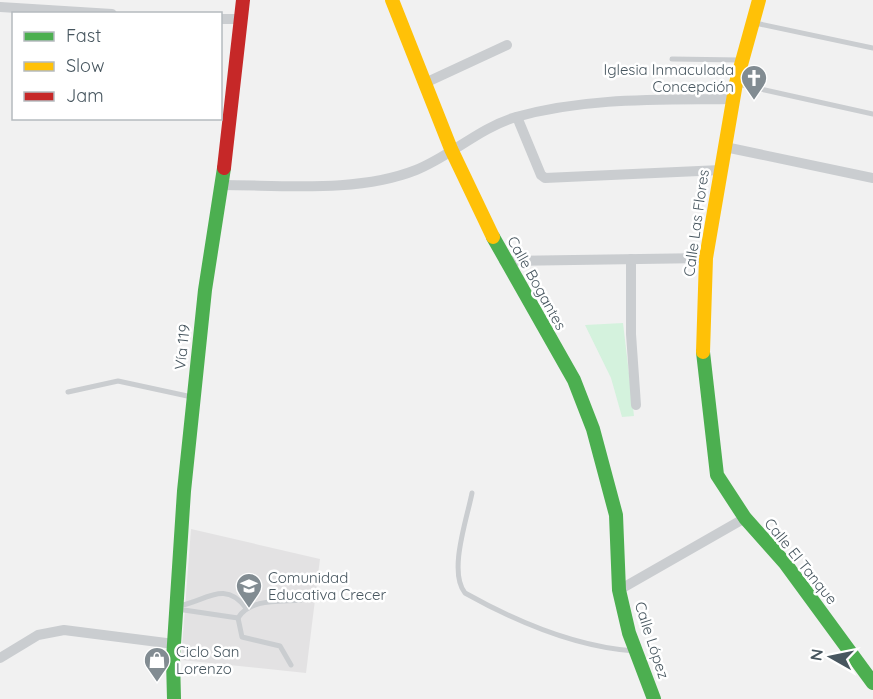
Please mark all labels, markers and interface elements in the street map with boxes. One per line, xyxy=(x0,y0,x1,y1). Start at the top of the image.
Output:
legend xyxy=(12,12,222,120)
text: Fast xyxy=(66,24,101,47)
text: Slow xyxy=(66,54,104,77)
place label: Iglesia Inmaculada Concepción xyxy=(603,60,734,96)
church icon: Iglesia Inmaculada Concepción xyxy=(739,63,769,101)
text: Jam xyxy=(66,84,104,107)
street label: Calle Las Flores xyxy=(679,168,713,278)
street label: Calle Bogantes xyxy=(503,233,571,333)
street label: Vía 119 xyxy=(170,323,194,371)
street label: Calle El Tanque xyxy=(760,514,842,608)
place label: Comunidad Educativa Crecer xyxy=(268,568,387,604)
school or university icon: Comunidad Educativa Crecer xyxy=(234,571,264,609)
street label: Calle López xyxy=(631,599,673,681)
north arrow xyxy=(801,627,861,687)
place label: Ciclo San Lorenzo xyxy=(176,642,239,678)
shop icon: Ciclo San Lorenzo xyxy=(142,645,172,683)
text: N xyxy=(805,647,827,662)

